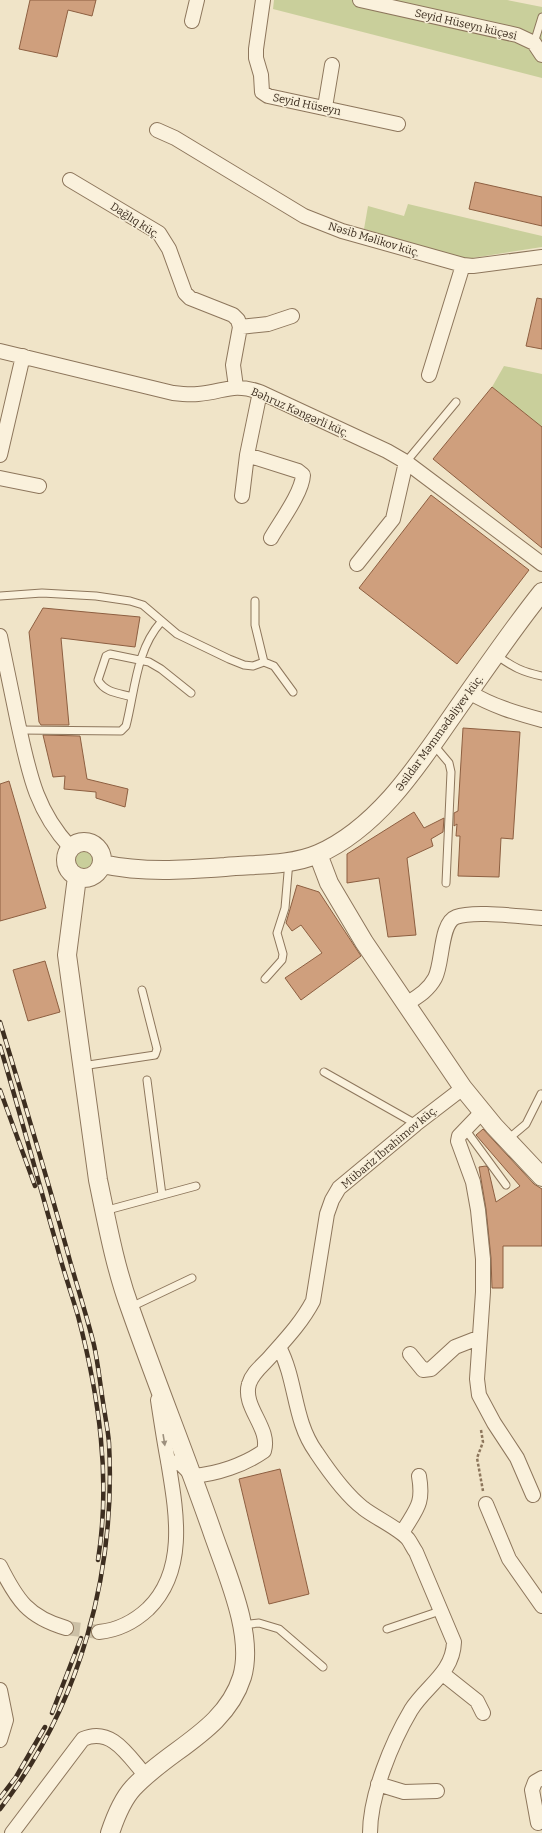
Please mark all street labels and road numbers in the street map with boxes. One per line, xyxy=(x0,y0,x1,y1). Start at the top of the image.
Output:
street label: Seyid Hüseyn küçəsi xyxy=(414,6,519,43)
street label: Seyid Hüseyn xyxy=(272,91,342,118)
street label: Dağlıq küç. xyxy=(108,200,162,241)
street label: Nəsib Məlikov küç. xyxy=(327,219,421,260)
street label: Bəhruz Kəngərli küç. xyxy=(249,385,351,440)
street label: Əsildar Məmmədəliyev küç. xyxy=(393,673,486,794)
street label: Mübariz İbrahimov küç. xyxy=(338,1103,440,1191)

